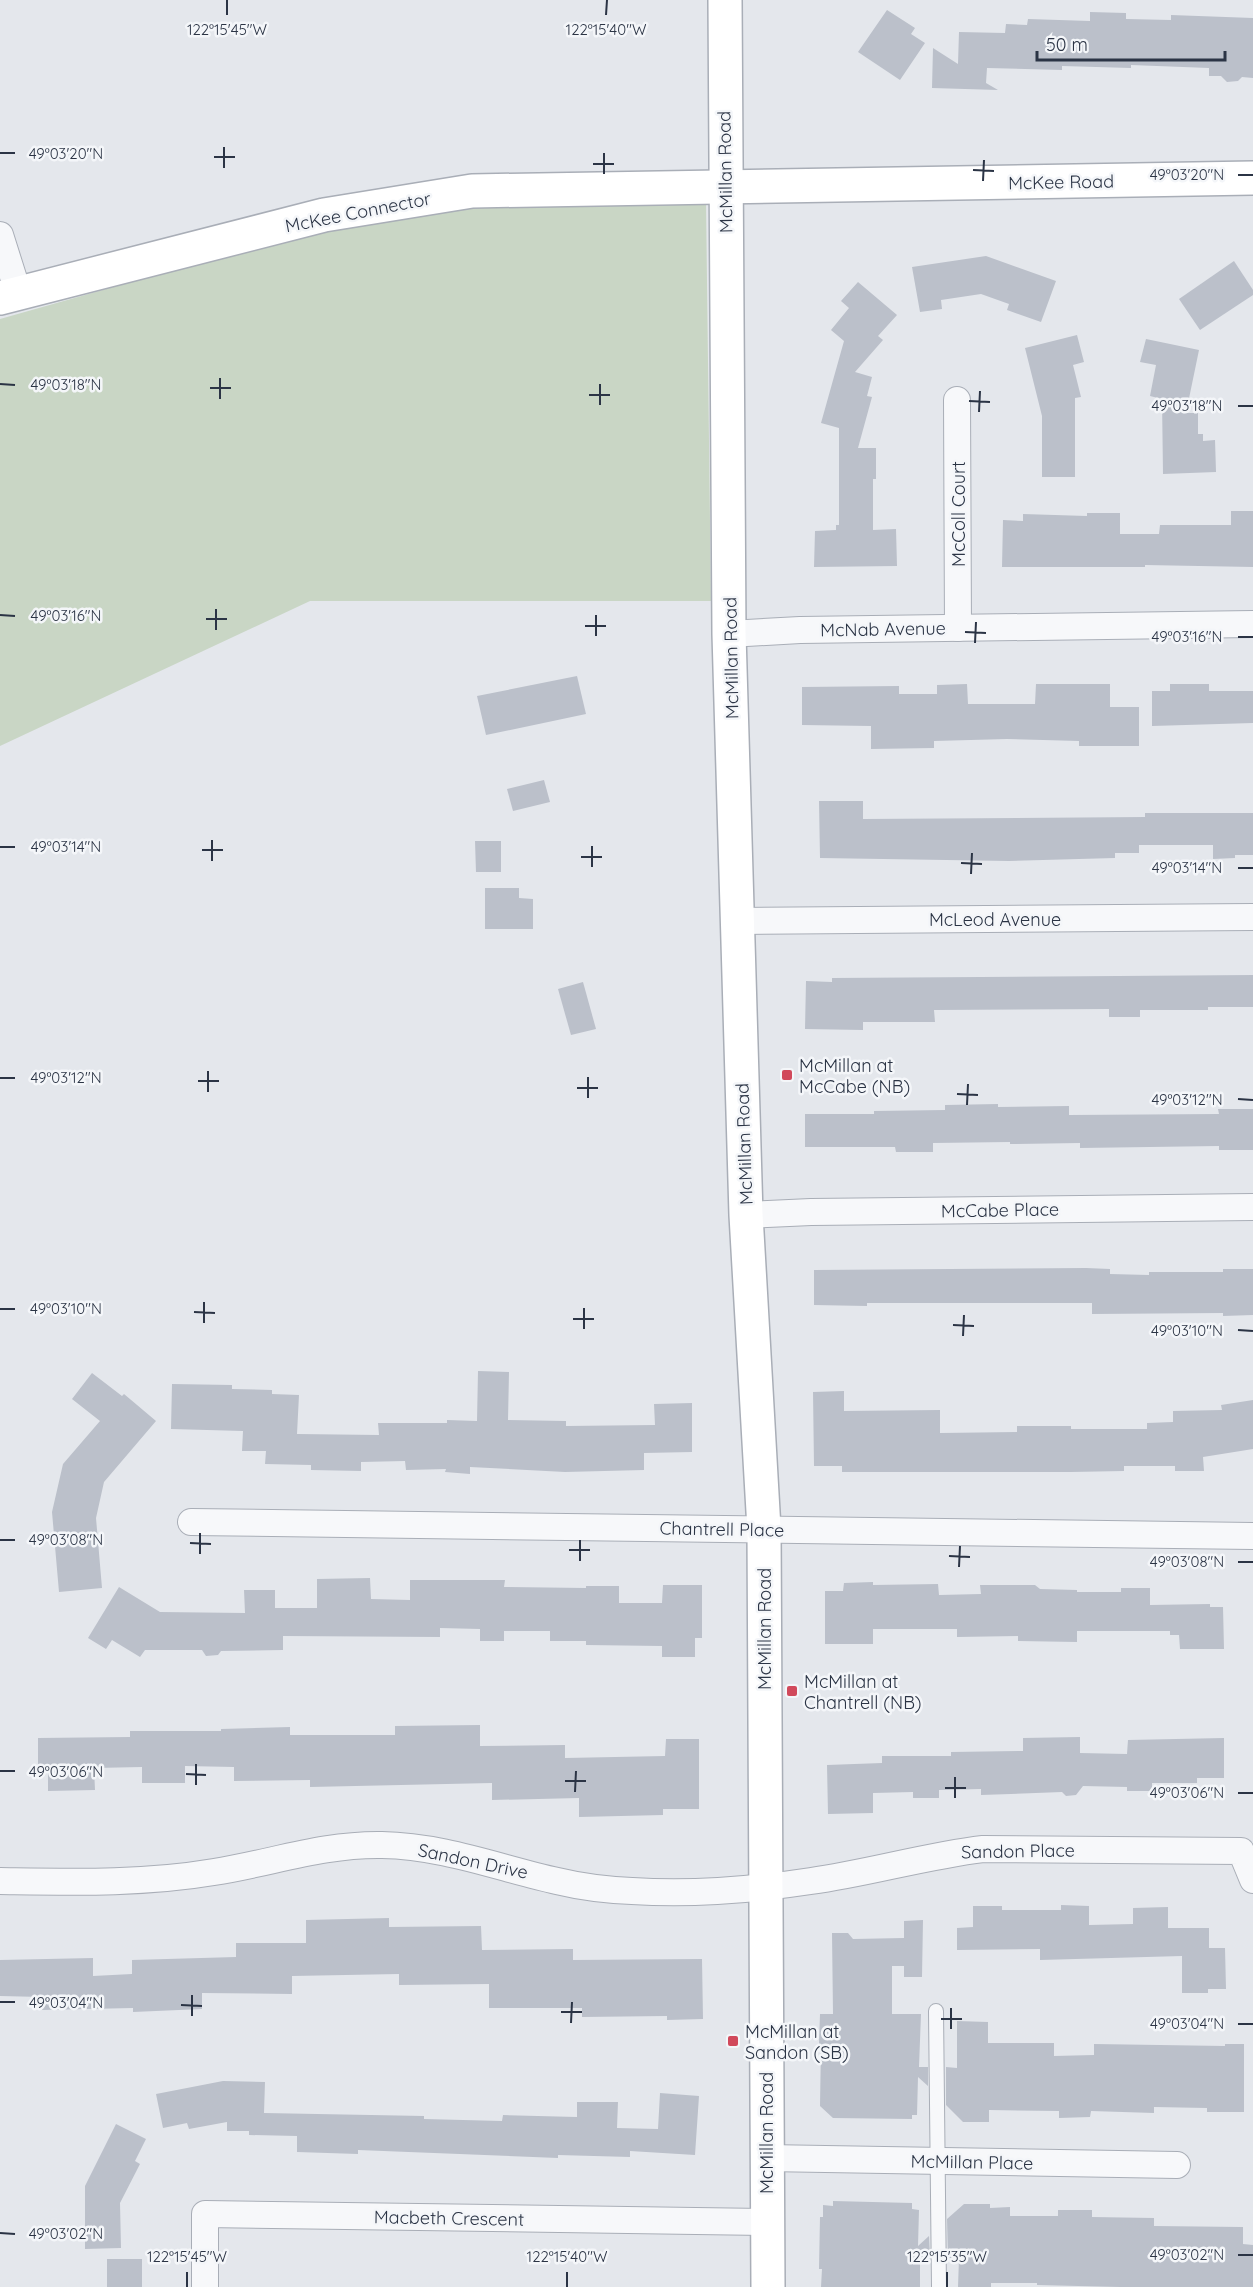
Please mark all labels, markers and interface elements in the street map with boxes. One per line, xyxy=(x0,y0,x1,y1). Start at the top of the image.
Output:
text: 122°15'45"W xyxy=(187,20,268,39)
text: 122°15'40"W xyxy=(566,20,647,39)
scale bar xyxy=(1037,24,1224,62)
text: 50 m xyxy=(1046,33,1088,56)
street label: McMillan Road xyxy=(712,111,738,233)
text: 49°03'20"N xyxy=(29,144,103,163)
text: 49°03'20"N xyxy=(1150,165,1224,184)
street label: McKee Road xyxy=(1008,170,1114,194)
street label: McKee Connector xyxy=(283,187,433,237)
text: 49°03'18"N xyxy=(31,375,101,394)
text: 49°03'18"N xyxy=(1152,396,1222,415)
street label: McColl Court xyxy=(947,461,970,567)
street label: McMillan Road xyxy=(718,597,744,719)
text: 49°03'16"N xyxy=(31,606,101,625)
street label: McNab Avenue xyxy=(820,616,946,642)
text: 49°03'16"N xyxy=(1152,627,1222,646)
text: 49°03'14"N xyxy=(31,837,101,856)
text: 49°03'14"N xyxy=(1152,858,1222,877)
street label: McLeod Avenue xyxy=(929,908,1061,931)
place label: McMillan at McCabe (NB) xyxy=(799,1054,910,1098)
text: 49°03'12"N xyxy=(30,1068,102,1087)
marker: McMillan at McCabe (NB) xyxy=(780,1068,794,1082)
street label: McMillan Road xyxy=(730,1083,758,1205)
text: 49°03'12"N xyxy=(1151,1090,1223,1109)
street label: McCabe Place xyxy=(941,1197,1059,1223)
text: 49°03'10"N xyxy=(30,1299,102,1318)
text: 49°03'10"N xyxy=(1151,1321,1223,1340)
street label: Chantrell Place xyxy=(660,1516,784,1542)
text: 49°03'08"N xyxy=(29,1530,103,1549)
text: 49°03'08"N xyxy=(1150,1552,1224,1571)
street label: McMillan Road xyxy=(753,1568,776,1690)
place label: McMillan at Chantrell (NB) xyxy=(804,1670,922,1714)
marker: McMillan at Chantrell (NB) xyxy=(785,1684,799,1698)
text: 49°03'06"N xyxy=(29,1762,103,1781)
text: 49°03'06"N xyxy=(1150,1783,1224,1802)
street label: Sandon Drive xyxy=(416,1838,530,1884)
street label: Sandon Place xyxy=(961,1839,1075,1863)
text: 49°03'04"N xyxy=(29,1993,103,2012)
text: 49°03'04"N xyxy=(1150,2014,1224,2033)
place label: McMillan at Sandon (SB) xyxy=(745,2020,849,2064)
marker: McMillan at Sandon (SB) xyxy=(726,2034,740,2048)
street label: McMillan Road xyxy=(755,2072,778,2194)
street label: McMillan Place xyxy=(910,2149,1034,2175)
street label: Macbeth Crescent xyxy=(374,2205,524,2231)
text: 49°03'02"N xyxy=(29,2224,103,2243)
text: 49°03'02"N xyxy=(1150,2245,1224,2264)
text: 122°15'45"W xyxy=(147,2247,228,2266)
text: 122°15'40"W xyxy=(527,2247,608,2266)
text: 122°15'35"W xyxy=(907,2247,988,2266)

